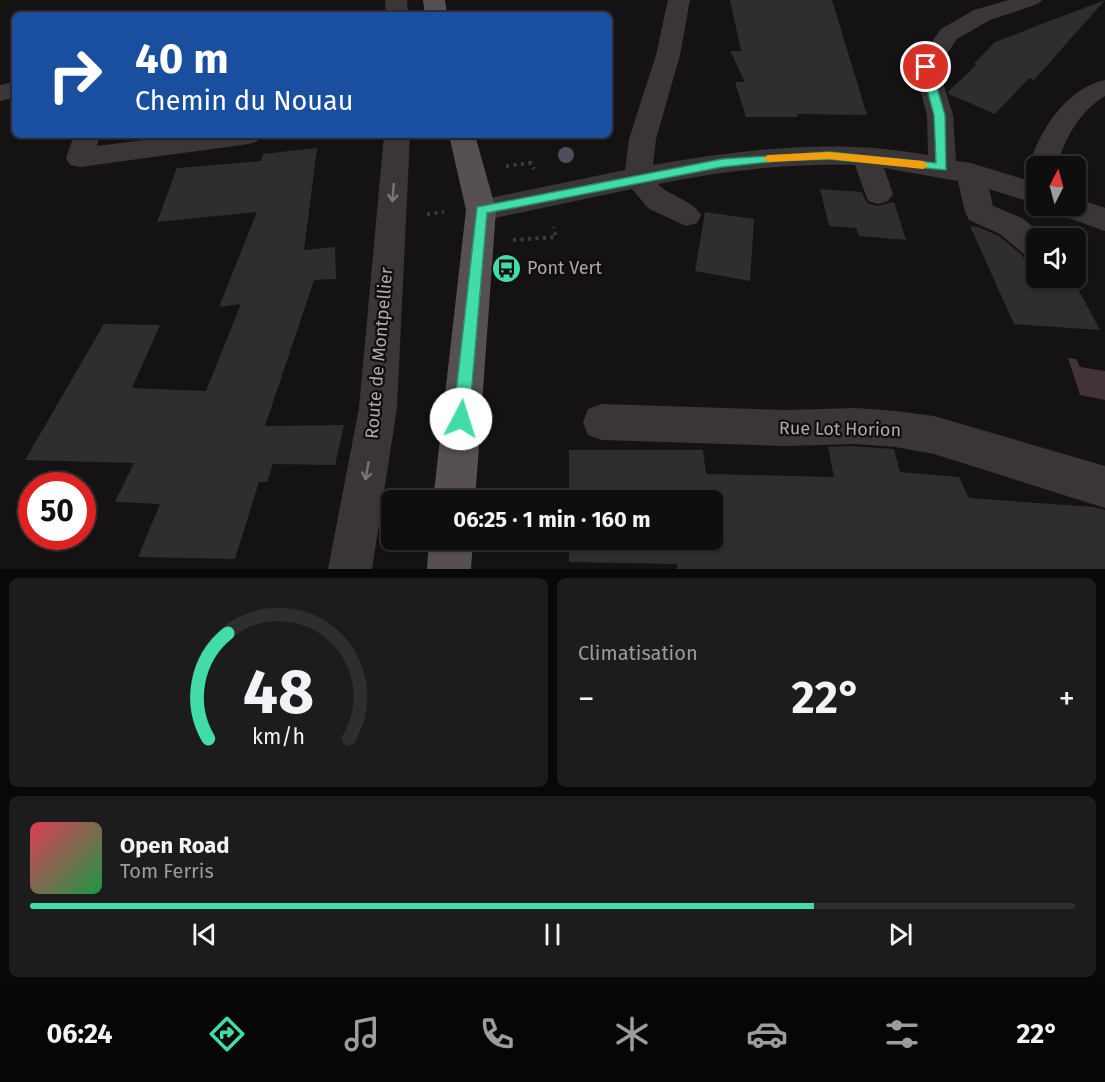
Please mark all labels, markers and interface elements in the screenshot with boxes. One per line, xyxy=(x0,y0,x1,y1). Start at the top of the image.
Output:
text: 40 m xyxy=(135,34,229,84)
icon: right xyxy=(36,36,114,114)
pin xyxy=(900,41,951,92)
icon: arrive xyxy=(909,50,942,83)
text: Chemin du Nouau xyxy=(135,85,353,117)
north arrow xyxy=(1026,156,1086,216)
map controls xyxy=(1026,156,1086,288)
one-way arrow xyxy=(387,183,398,203)
button: sound xyxy=(1026,228,1086,288)
bus stop icon: Pont Vert xyxy=(490,252,522,284)
place label: Pont Vert xyxy=(527,257,603,279)
street label: Route de Montpellier xyxy=(361,266,397,440)
position arrow xyxy=(429,387,493,451)
street label: Rue Lot Horion xyxy=(779,417,901,441)
one-way arrow xyxy=(361,461,372,480)
speed limit sign: 50 xyxy=(18,472,96,550)
text: 06:25 · 1 min · 160 m xyxy=(453,506,651,533)
text: Climatisation xyxy=(578,641,698,665)
text: 48 xyxy=(243,655,314,730)
text: 22° xyxy=(792,671,862,725)
text: − xyxy=(578,679,595,719)
text: + xyxy=(1059,679,1075,719)
text: km/h xyxy=(252,725,305,751)
text: Open Road xyxy=(120,832,230,859)
text: Tom Ferris xyxy=(120,859,214,883)
icon: previous xyxy=(188,918,221,951)
icon: pause xyxy=(536,918,569,951)
icon: next xyxy=(884,918,917,951)
icon: directions xyxy=(206,1013,248,1055)
icon: music xyxy=(341,1013,383,1055)
icon: phone xyxy=(476,1013,518,1055)
icon: climate xyxy=(611,1013,653,1055)
icon: car xyxy=(746,1013,788,1055)
icon: filters xyxy=(881,1013,923,1055)
text: 06:24 xyxy=(47,1018,113,1050)
text: 22° xyxy=(1016,1018,1058,1050)

